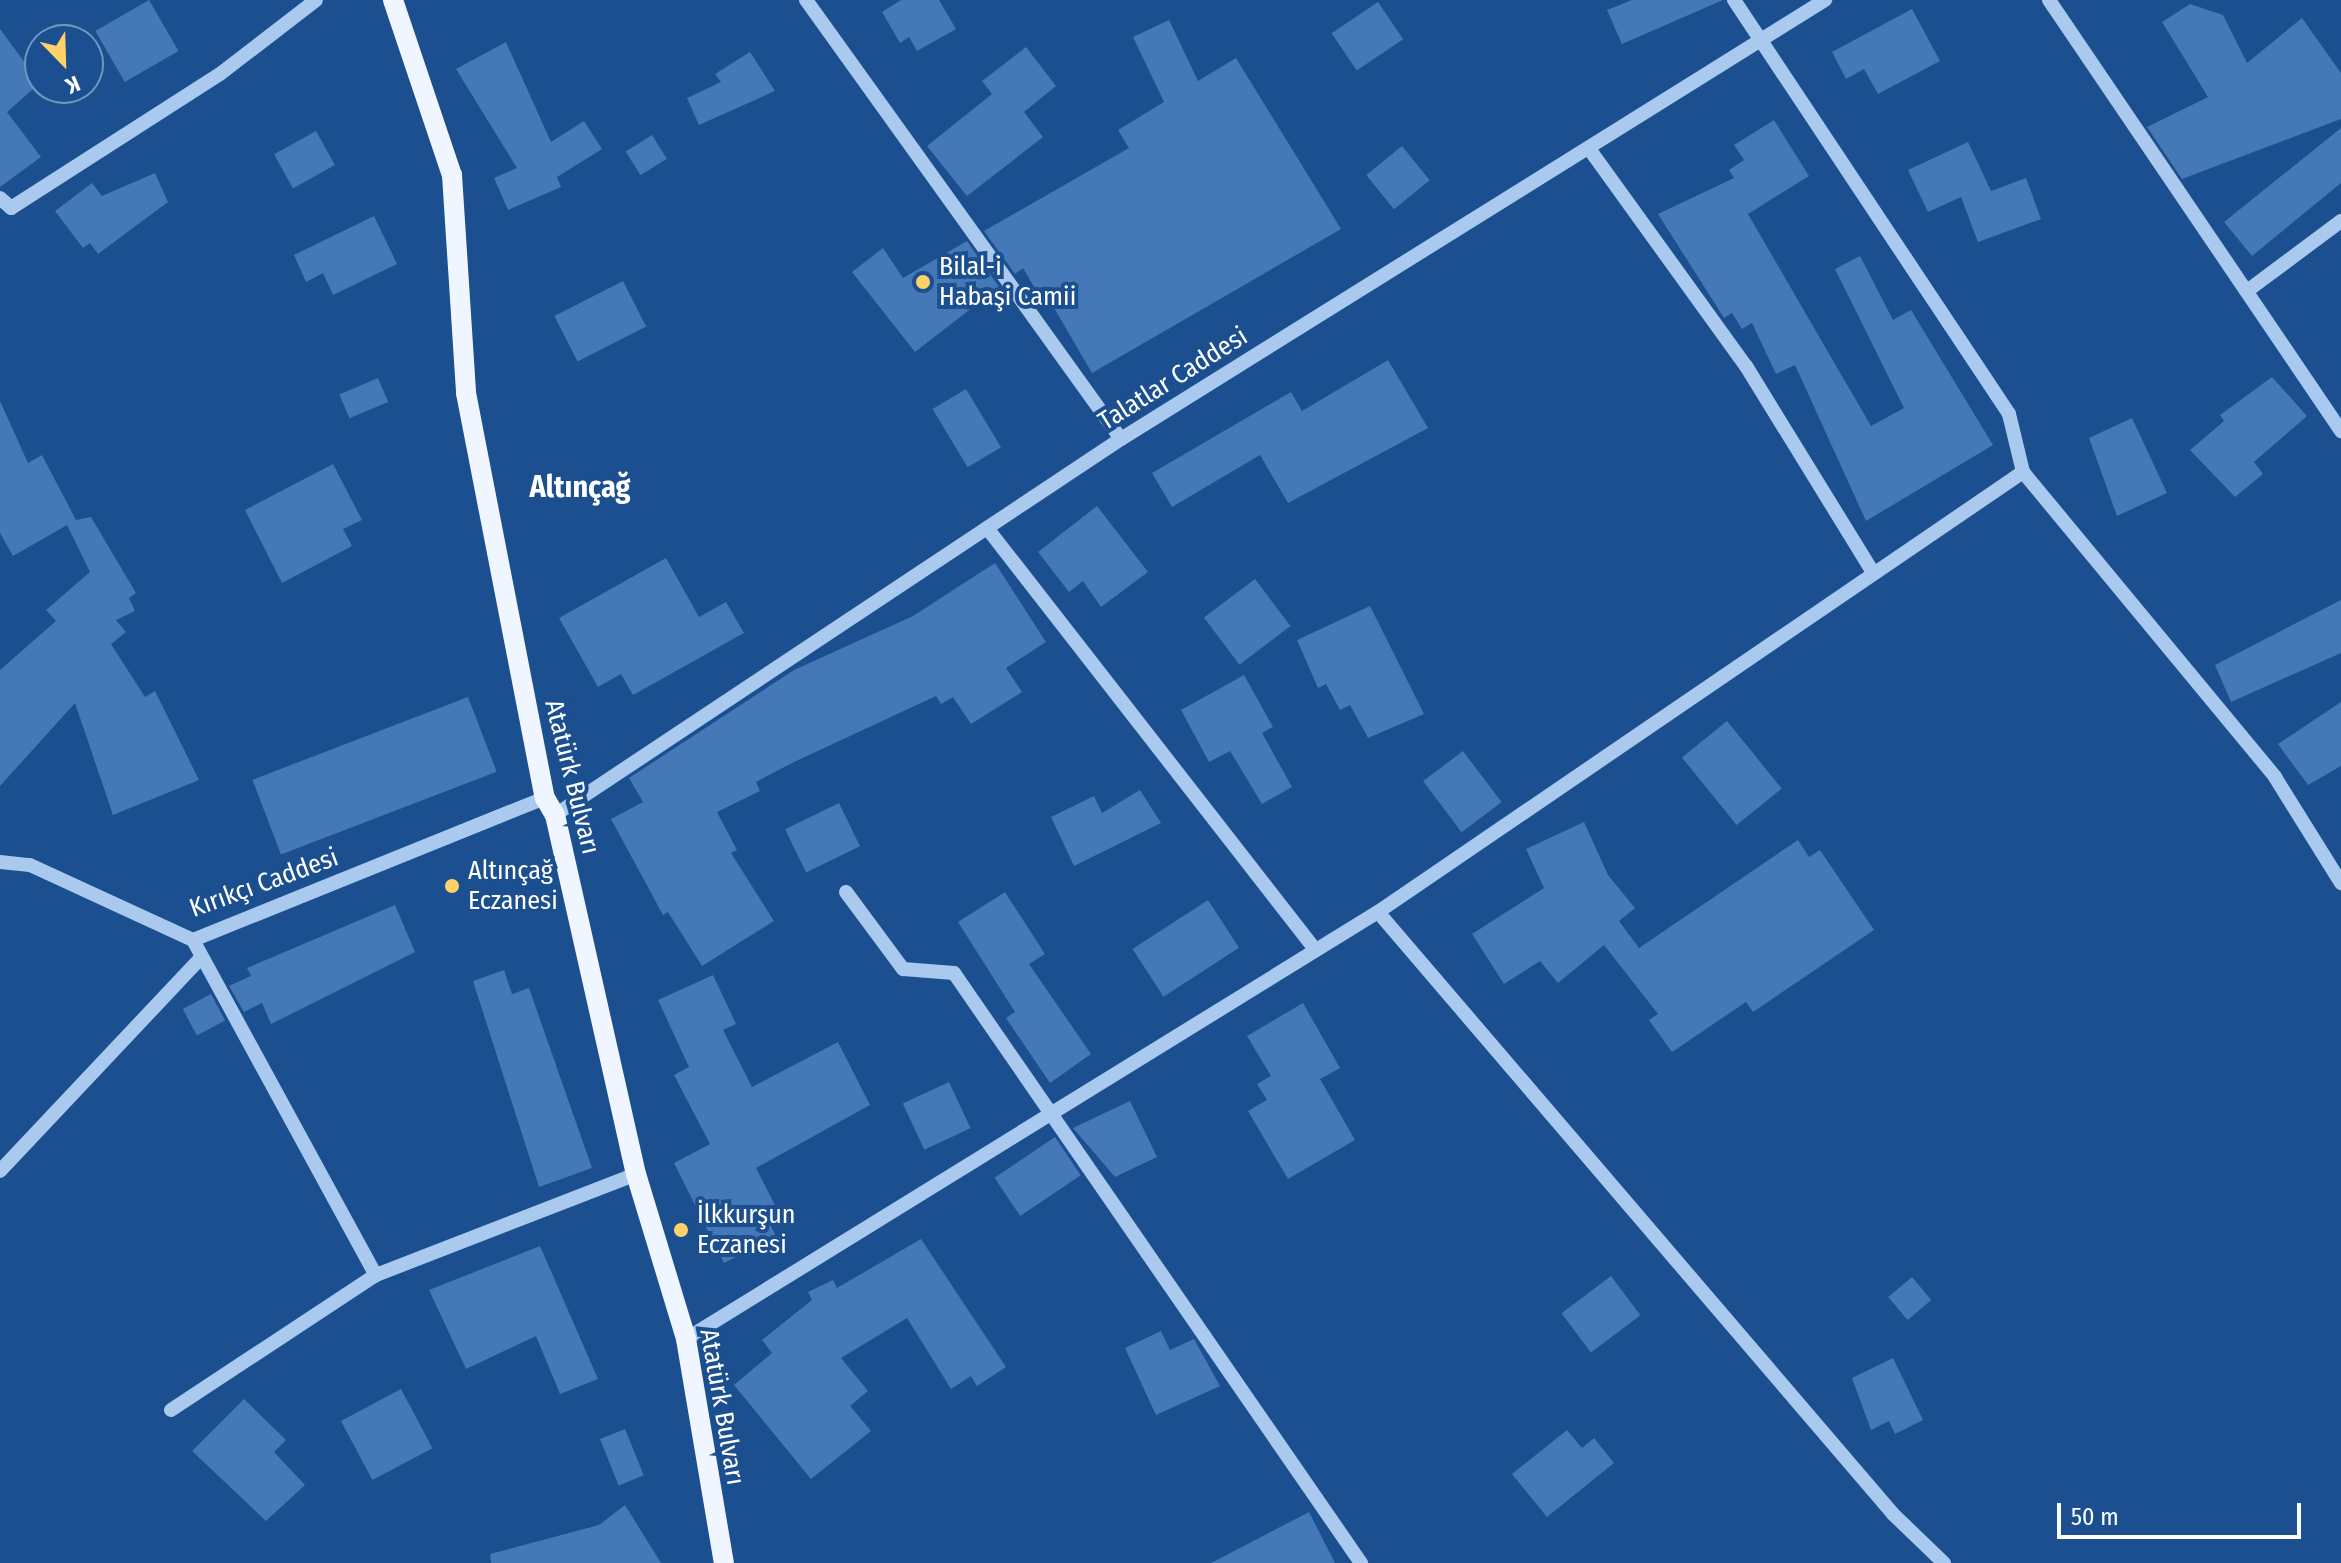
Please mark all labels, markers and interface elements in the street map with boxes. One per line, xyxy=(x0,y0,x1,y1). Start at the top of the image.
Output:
north arrow xyxy=(24,24,104,104)
text: K xyxy=(62,70,84,100)
place label: Bilal-i Habaşi Camii xyxy=(939,251,1076,312)
marker: Bilal-i Habaşi Camii xyxy=(914,273,932,291)
street label: Talatlar Caddesi xyxy=(1093,321,1253,437)
district label: Altınçağ xyxy=(530,469,630,505)
street label: Atatürk Bulvarı xyxy=(538,697,606,857)
street label: Kırıkçı Caddesi xyxy=(186,842,342,924)
place label: Altınçağ Eczanesi xyxy=(468,855,558,916)
marker: Altınçağ Eczanesi xyxy=(443,877,461,895)
place label: İlkkurşun Eczanesi xyxy=(697,1199,795,1260)
marker: İlkkurşun Eczanesi xyxy=(672,1221,690,1239)
street label: Atatürk Bulvarı xyxy=(693,1326,751,1488)
scale bar xyxy=(2061,1487,2305,1537)
text: 50 m xyxy=(2071,1503,2119,1531)

